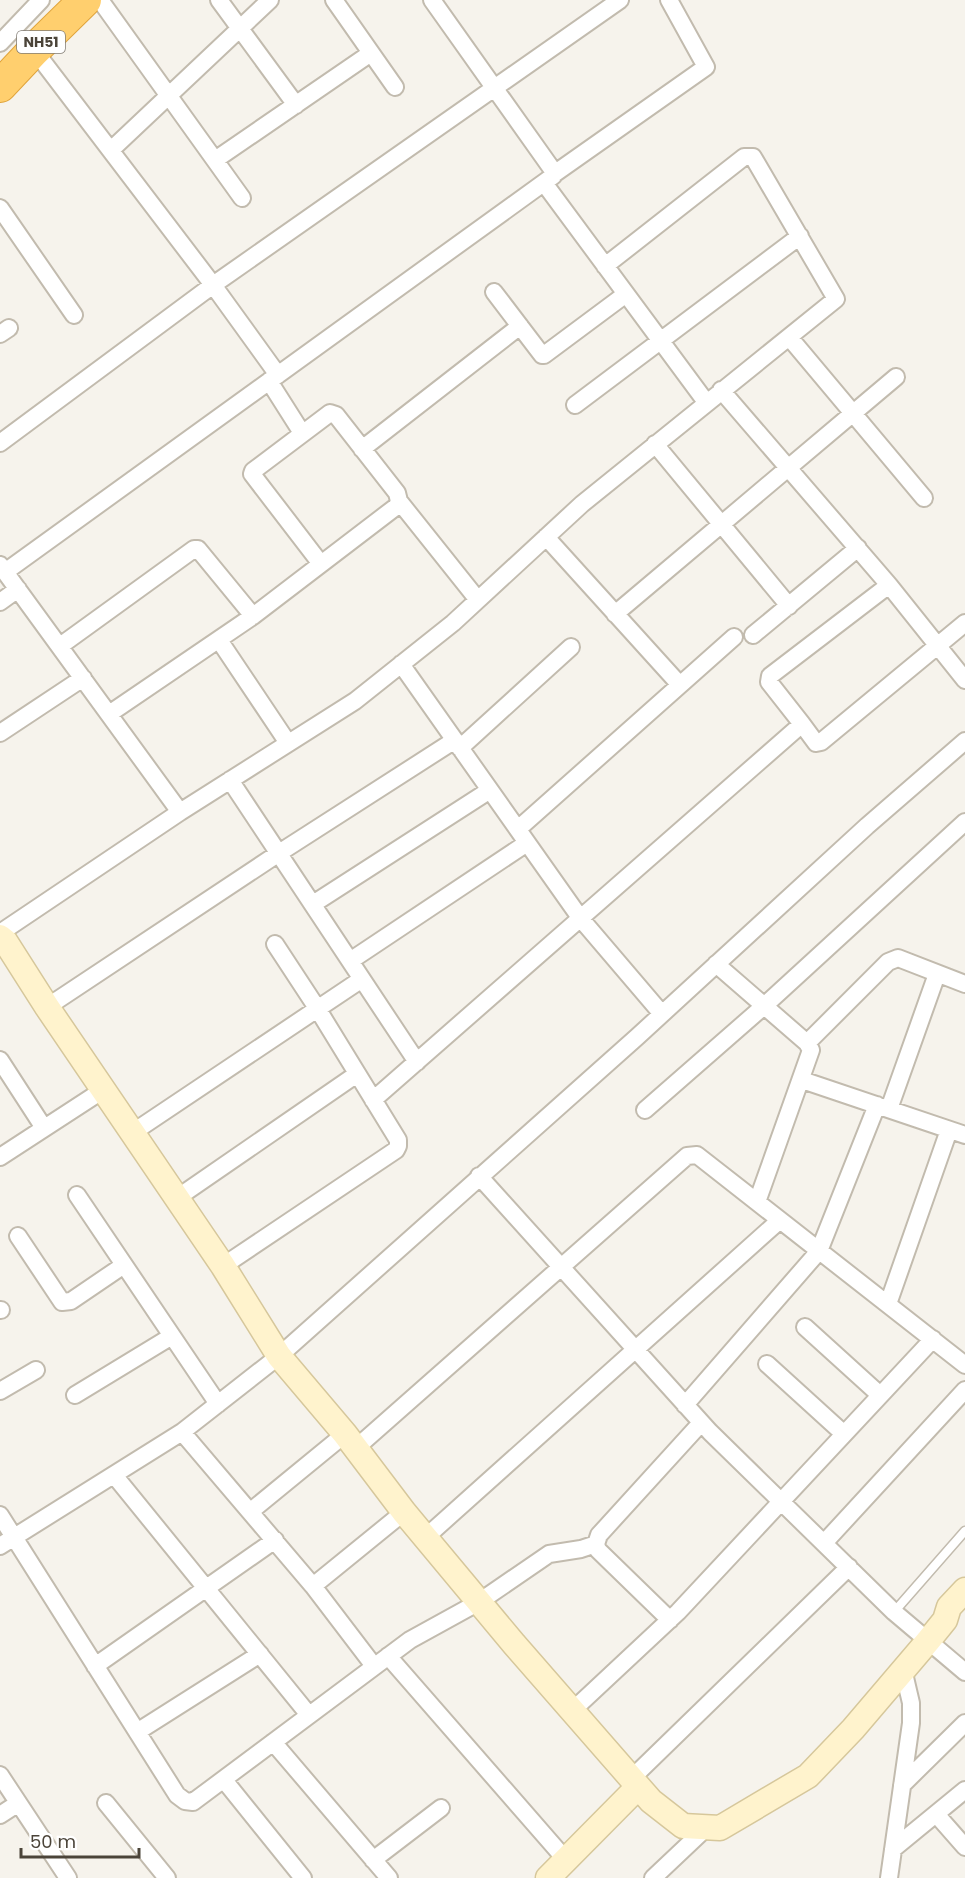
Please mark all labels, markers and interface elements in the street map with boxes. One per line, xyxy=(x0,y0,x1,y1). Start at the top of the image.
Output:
road number: NH51 xyxy=(17,31,65,53)
scale bar xyxy=(21,1821,140,1859)
text: 50 m xyxy=(30,1829,76,1854)

